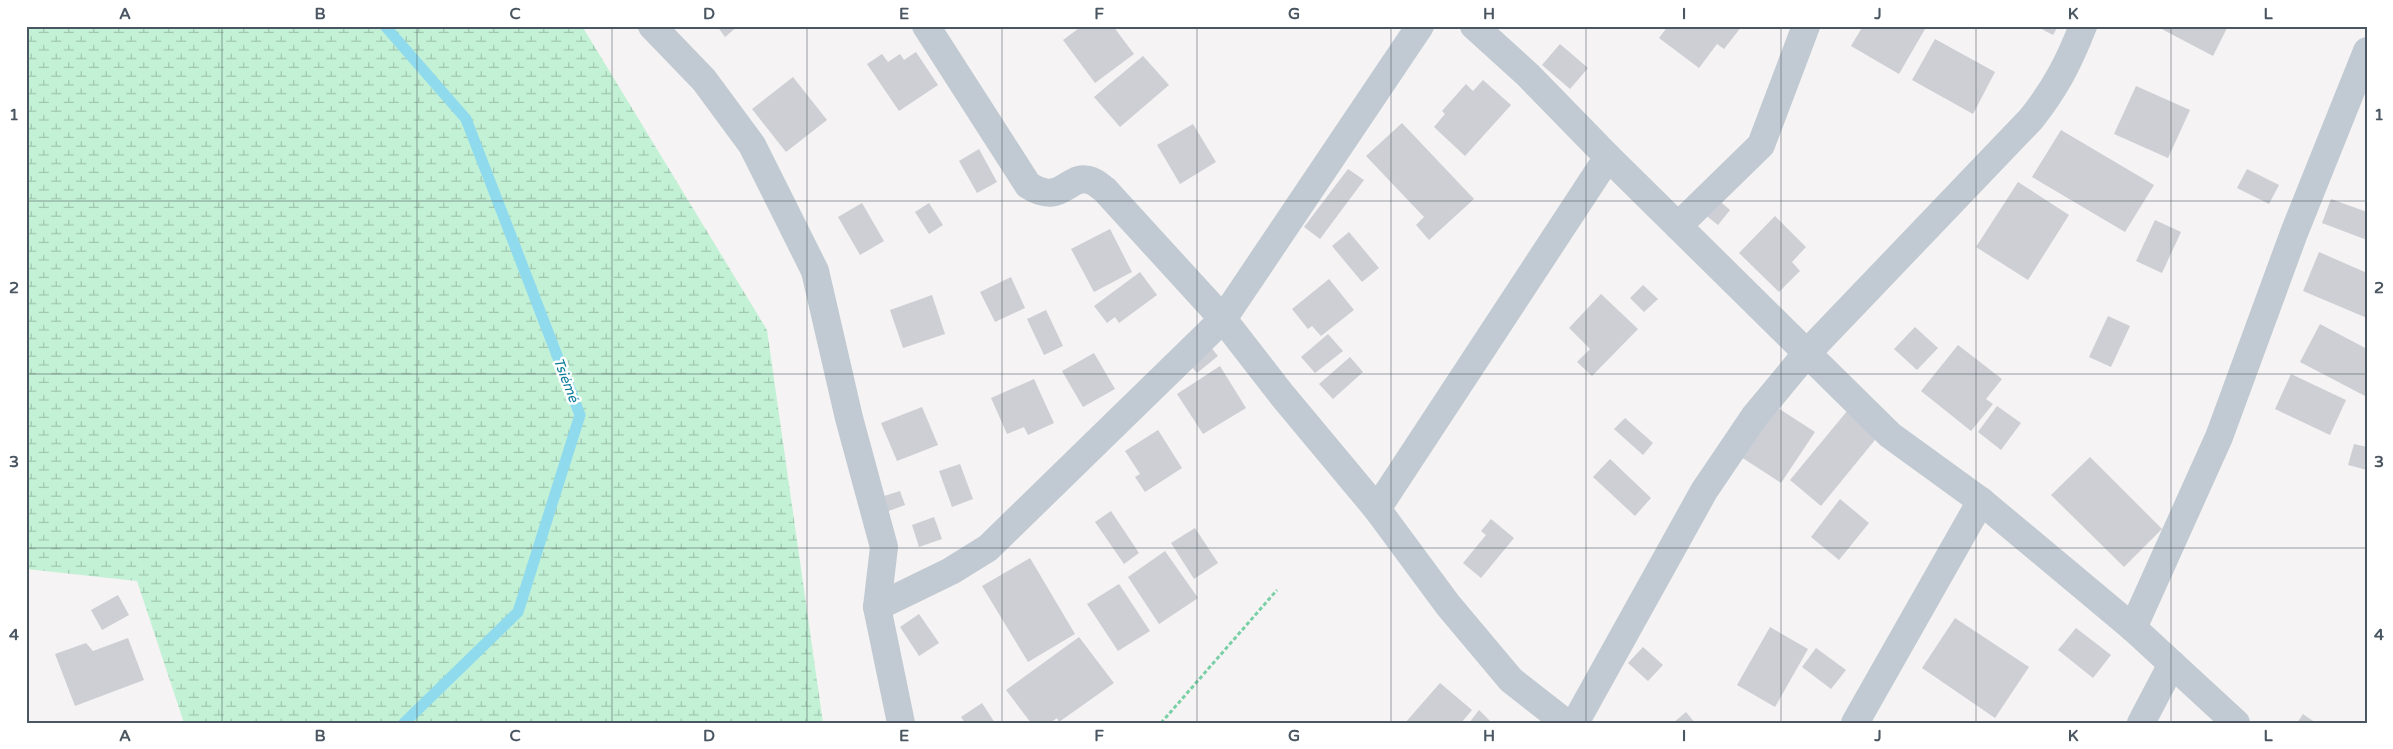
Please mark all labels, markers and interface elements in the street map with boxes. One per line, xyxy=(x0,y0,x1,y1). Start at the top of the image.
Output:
text: A xyxy=(119,4,131,24)
text: B xyxy=(314,4,326,24)
text: C xyxy=(509,4,521,24)
text: D xyxy=(703,4,715,24)
text: E xyxy=(899,4,909,24)
text: F xyxy=(1094,4,1104,24)
text: G xyxy=(1288,4,1300,24)
text: H xyxy=(1483,4,1495,24)
text: I xyxy=(1682,4,1686,24)
text: J xyxy=(1873,4,1882,24)
text: K xyxy=(2068,4,2079,24)
text: L xyxy=(2263,4,2273,24)
text: 1 xyxy=(9,105,19,125)
text: 1 xyxy=(2374,105,2384,125)
text: 2 xyxy=(9,278,19,298)
text: 2 xyxy=(2374,278,2384,298)
water label: Tsiémé xyxy=(550,355,583,406)
text: 3 xyxy=(9,452,19,472)
text: 3 xyxy=(2374,452,2384,472)
text: 4 xyxy=(9,625,19,645)
text: 4 xyxy=(2374,625,2384,645)
text: A xyxy=(119,726,131,746)
text: B xyxy=(314,726,326,746)
text: C xyxy=(509,726,521,746)
text: D xyxy=(703,726,715,746)
text: E xyxy=(899,726,909,746)
text: F xyxy=(1094,726,1104,746)
text: G xyxy=(1288,726,1300,746)
text: H xyxy=(1483,726,1495,746)
text: I xyxy=(1682,726,1686,746)
text: J xyxy=(1873,726,1882,746)
text: K xyxy=(2068,726,2079,746)
text: L xyxy=(2263,726,2273,746)

